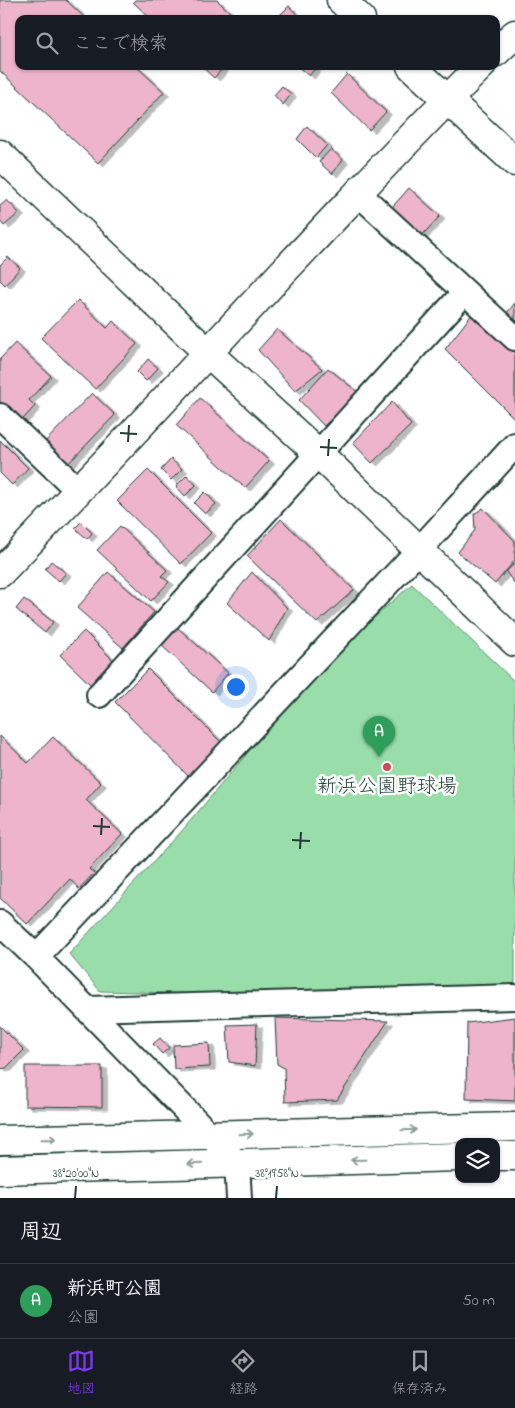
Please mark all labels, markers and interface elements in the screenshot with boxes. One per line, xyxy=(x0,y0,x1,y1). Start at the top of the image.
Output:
search box xyxy=(15,15,500,70)
icon: search xyxy=(33,29,61,57)
text: ここで検索 xyxy=(73,31,168,58)
your location xyxy=(223,674,249,700)
pin: A xyxy=(363,716,395,757)
marker: 新浜公園野球場 xyxy=(381,761,393,773)
place label: 新浜公園野球場 xyxy=(317,773,457,802)
one-way arrow xyxy=(400,1125,416,1134)
one-way arrow xyxy=(238,1129,254,1139)
one-way arrow xyxy=(40,1134,56,1144)
map controls xyxy=(455,1138,500,1183)
button: layers xyxy=(455,1138,500,1183)
one-way arrow xyxy=(350,1155,366,1165)
one-way arrow xyxy=(187,1159,204,1169)
text: 38°20'00"N xyxy=(53,1165,99,1183)
text: 38°19'58"N xyxy=(255,1165,299,1183)
text: 周辺 xyxy=(20,1218,62,1248)
text: 新浜町公園 xyxy=(67,1276,162,1303)
text: A xyxy=(31,1289,41,1313)
text: 50 m xyxy=(463,1289,495,1313)
text: 公園 xyxy=(67,1306,99,1330)
tab: 地図 xyxy=(67,1347,95,1400)
tab: 経路 xyxy=(229,1347,257,1400)
tab: 保存済み xyxy=(392,1347,448,1400)

